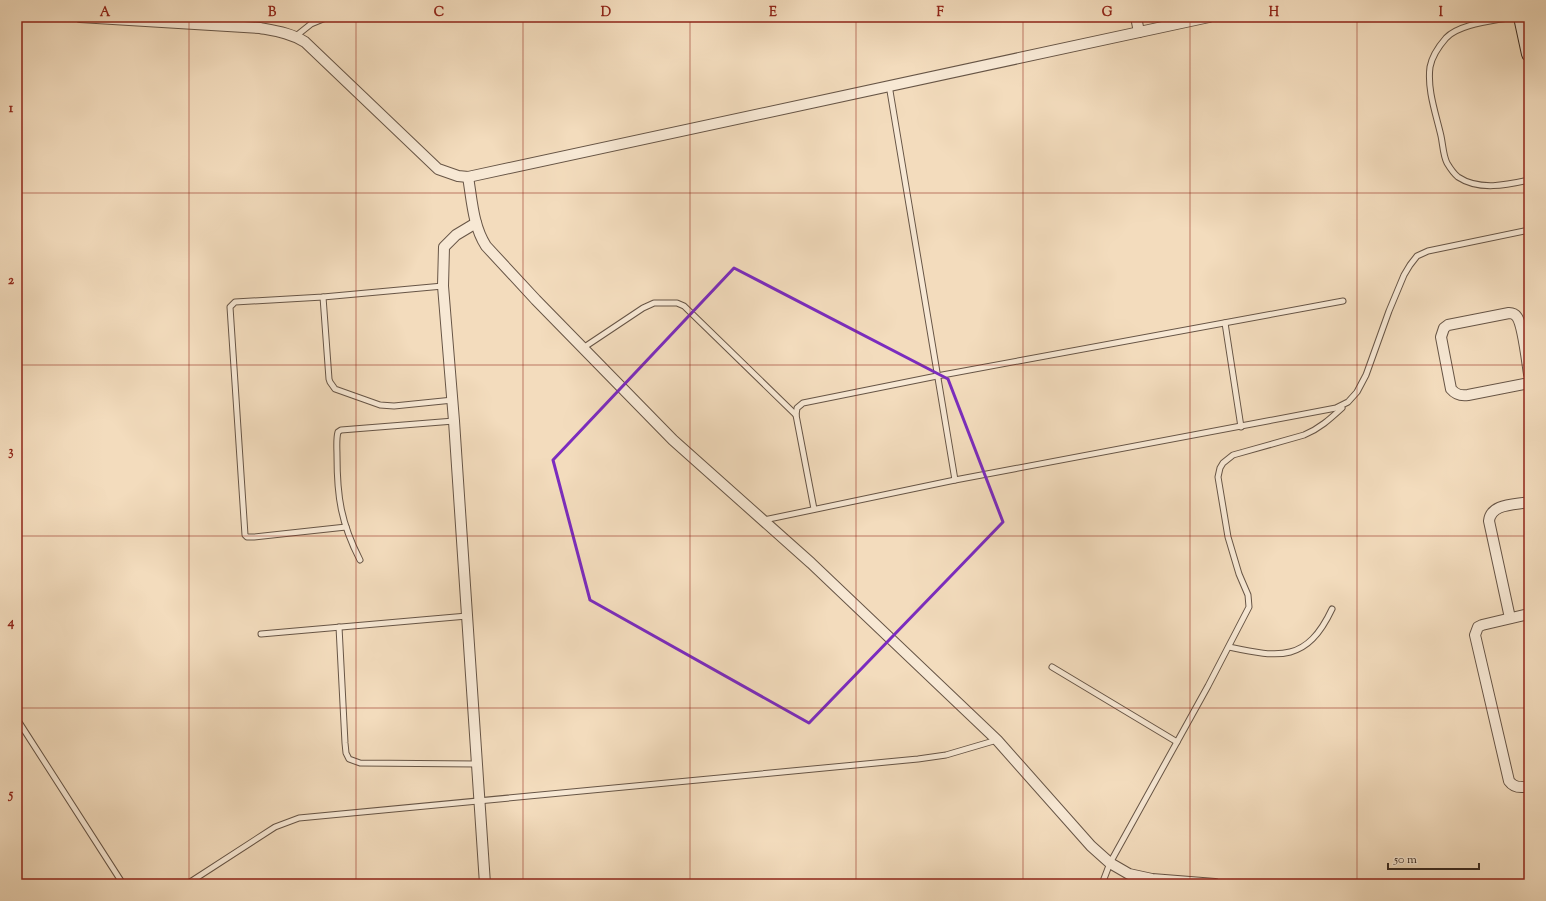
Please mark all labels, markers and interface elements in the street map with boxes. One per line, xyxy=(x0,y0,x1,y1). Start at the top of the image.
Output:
text: A xyxy=(100,4,111,22)
text: B xyxy=(268,4,277,22)
text: C xyxy=(434,4,444,22)
text: D xyxy=(601,4,611,22)
text: E xyxy=(769,4,777,22)
text: F xyxy=(936,4,944,22)
text: G xyxy=(1102,4,1113,22)
text: H xyxy=(1269,4,1280,22)
text: I xyxy=(1439,4,1444,22)
text: 1 xyxy=(9,100,14,118)
text: 2 xyxy=(8,272,15,290)
text: 3 xyxy=(8,443,14,461)
text: 4 xyxy=(7,614,15,632)
text: 5 xyxy=(8,786,14,804)
scale bar xyxy=(1388,845,1479,871)
text: 50 m xyxy=(1393,851,1417,869)

